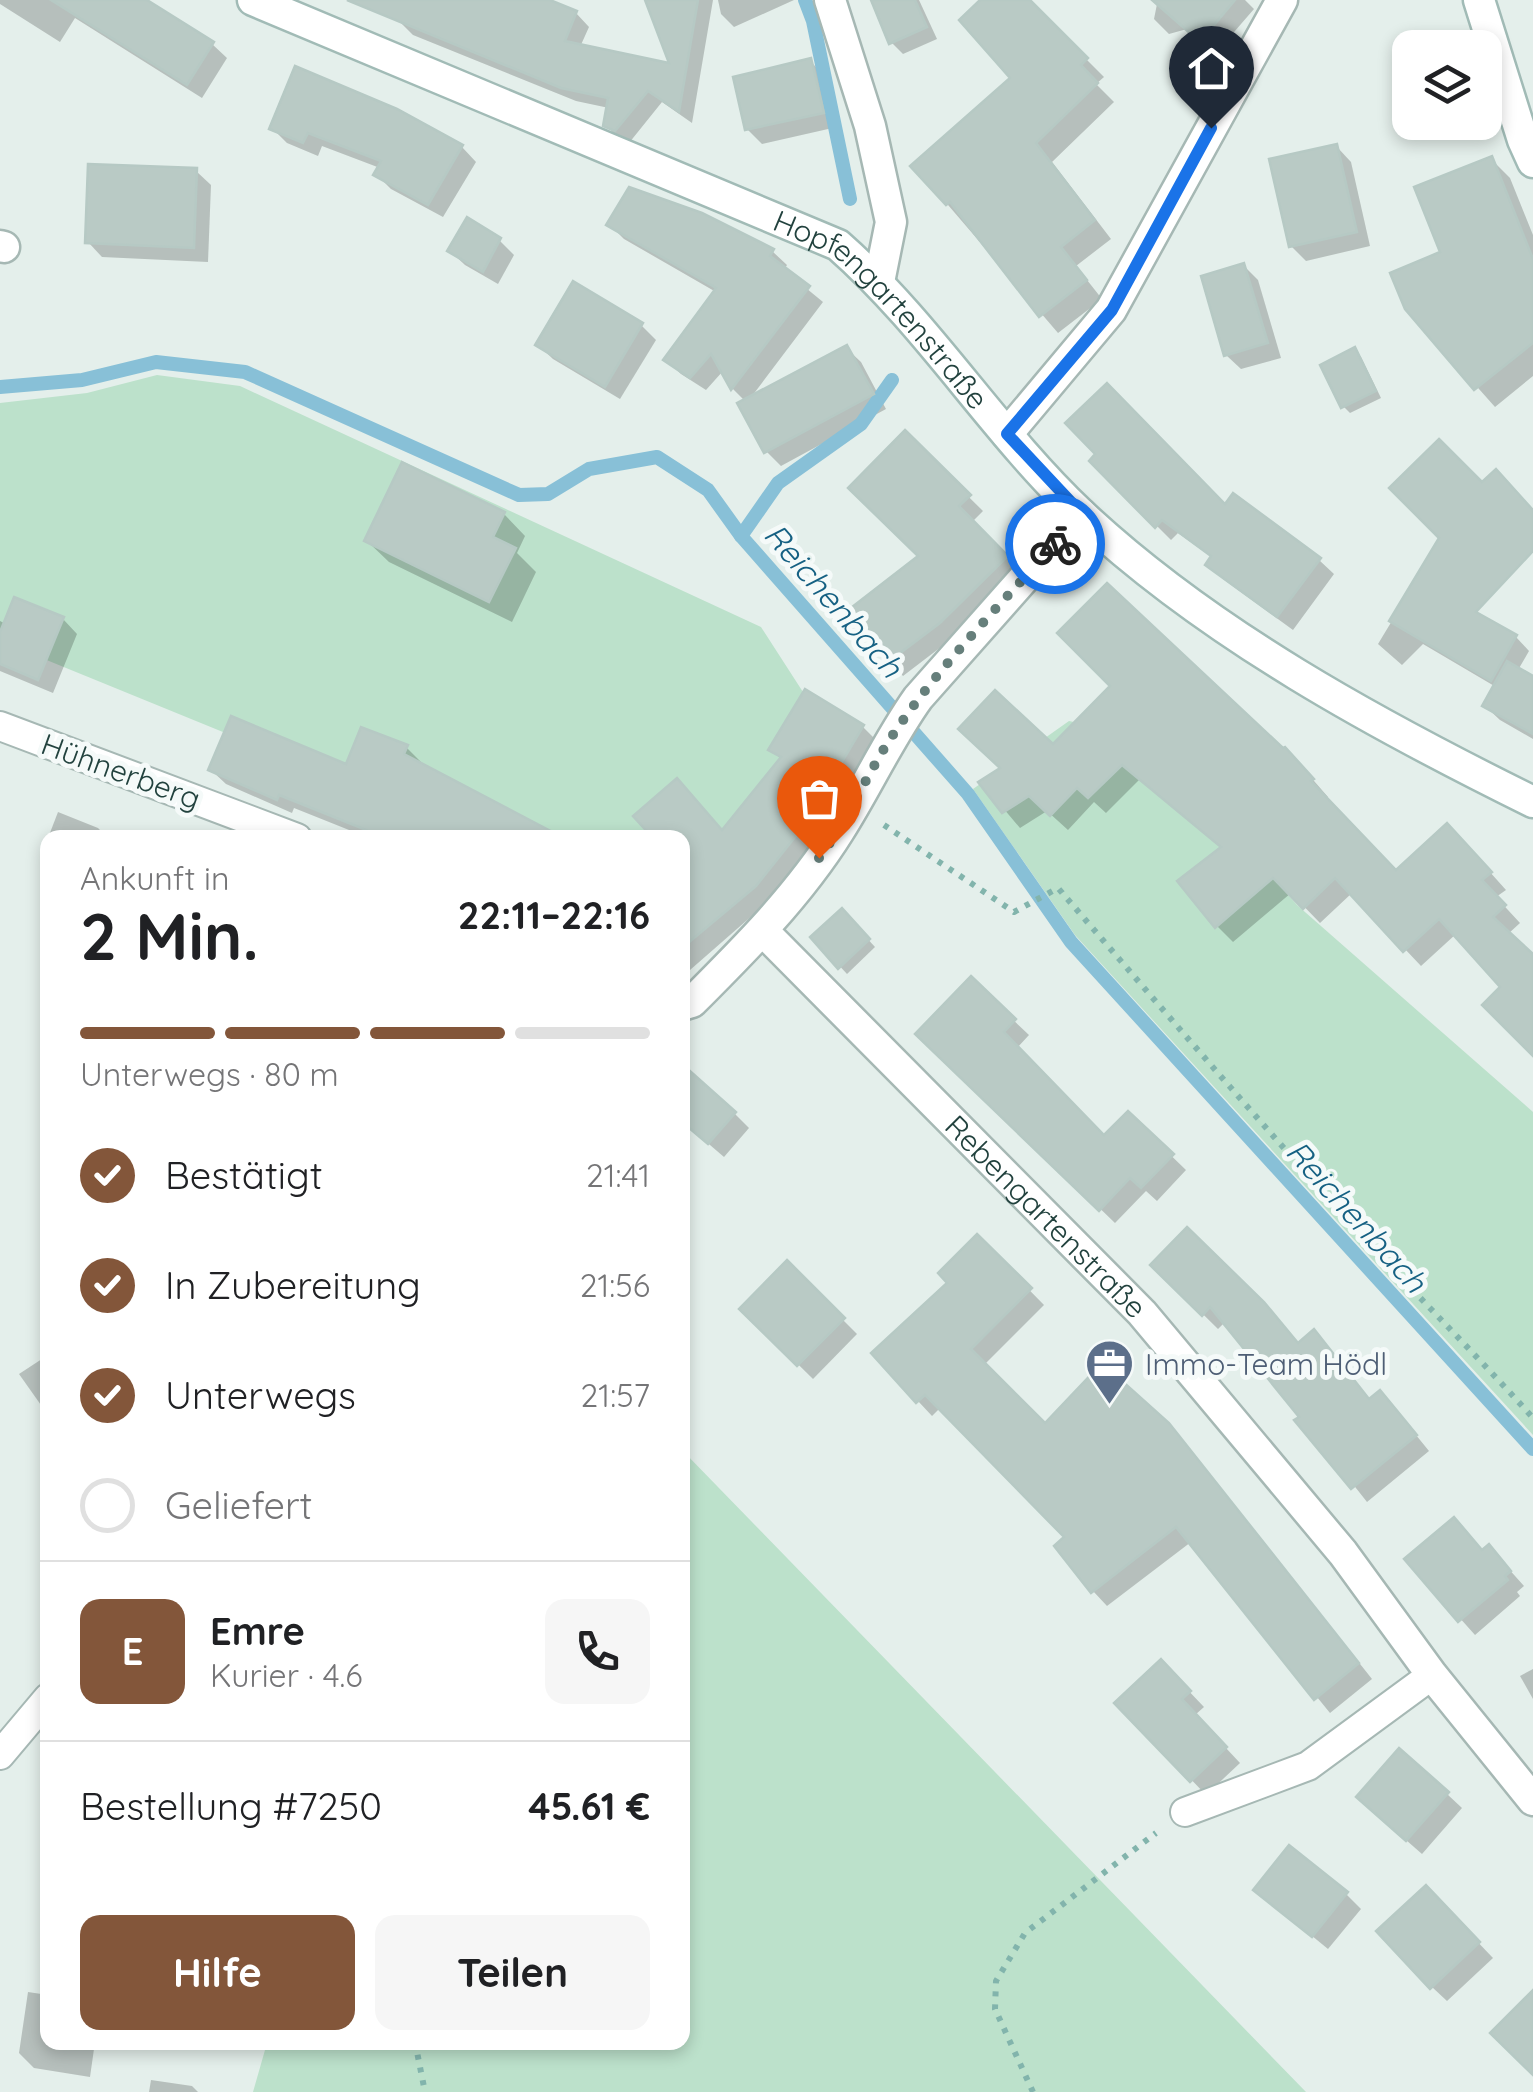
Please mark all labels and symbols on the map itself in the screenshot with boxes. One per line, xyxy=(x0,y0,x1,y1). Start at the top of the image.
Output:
pin xyxy=(1169,26,1254,129)
street label: Hopfengartenstraße xyxy=(768,201,997,417)
courier xyxy=(1005,494,1105,594)
water label: Reichenbach xyxy=(756,515,912,686)
street label: Hühnerberg xyxy=(36,725,206,817)
pin xyxy=(777,756,862,859)
street label: Rebengartenstraße xyxy=(937,1107,1155,1326)
water label: Reichenbach xyxy=(1278,1132,1436,1301)
office icon: Immo-Team Hödl xyxy=(1084,1338,1136,1406)
place label: Immo-Team Hödl xyxy=(1145,1345,1387,1383)

